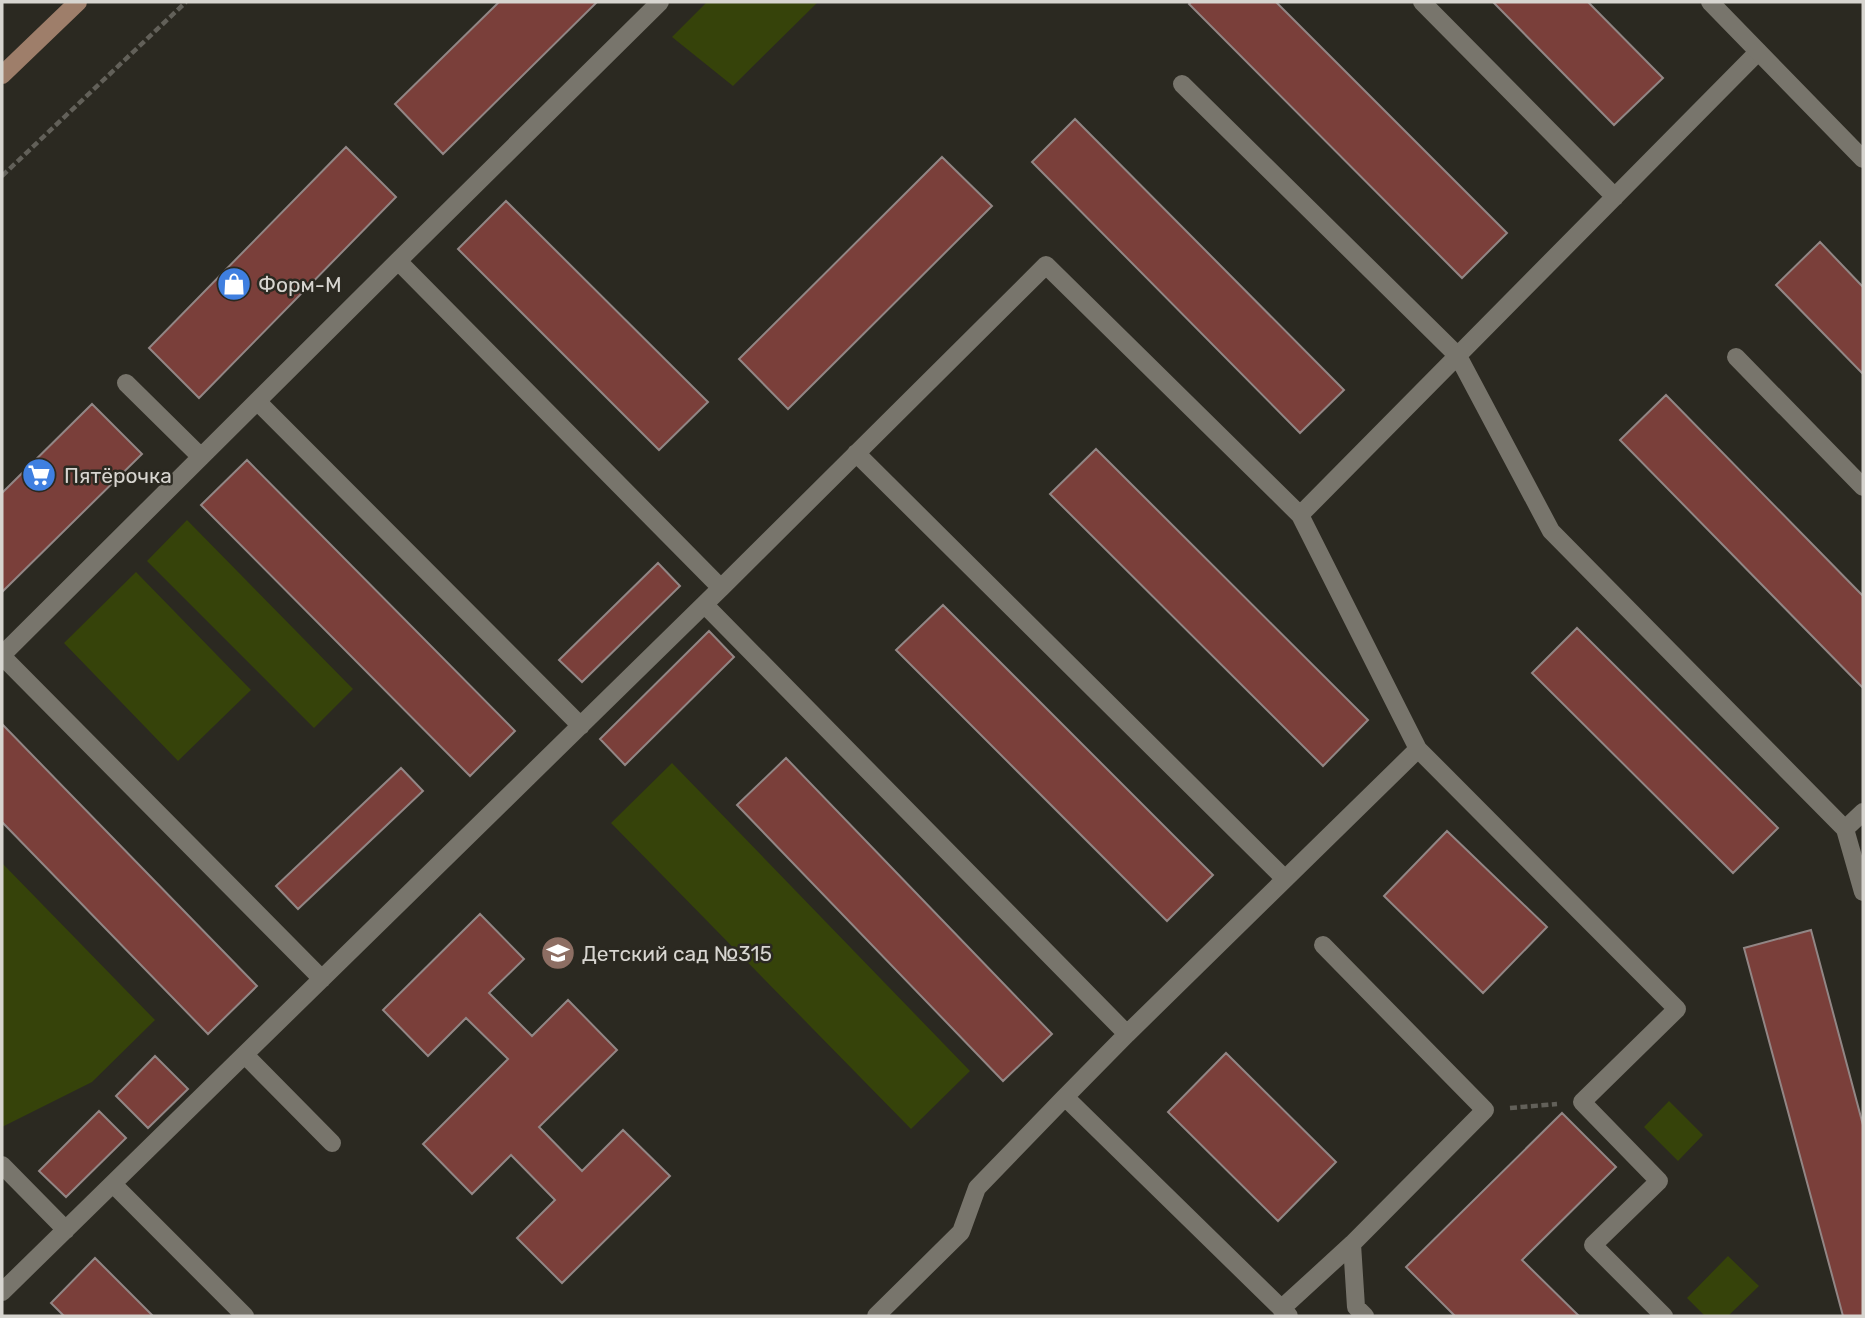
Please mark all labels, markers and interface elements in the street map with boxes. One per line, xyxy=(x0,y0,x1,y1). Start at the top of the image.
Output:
shop icon: Форм-М xyxy=(215,265,253,303)
place label: Форм-М xyxy=(258,272,342,297)
supermarket icon: Пятёрочка xyxy=(20,456,58,494)
place label: Пятёрочка xyxy=(64,463,172,488)
school or university icon: Детский сад №315 xyxy=(539,934,577,972)
place label: Детский сад №315 xyxy=(582,941,772,966)

